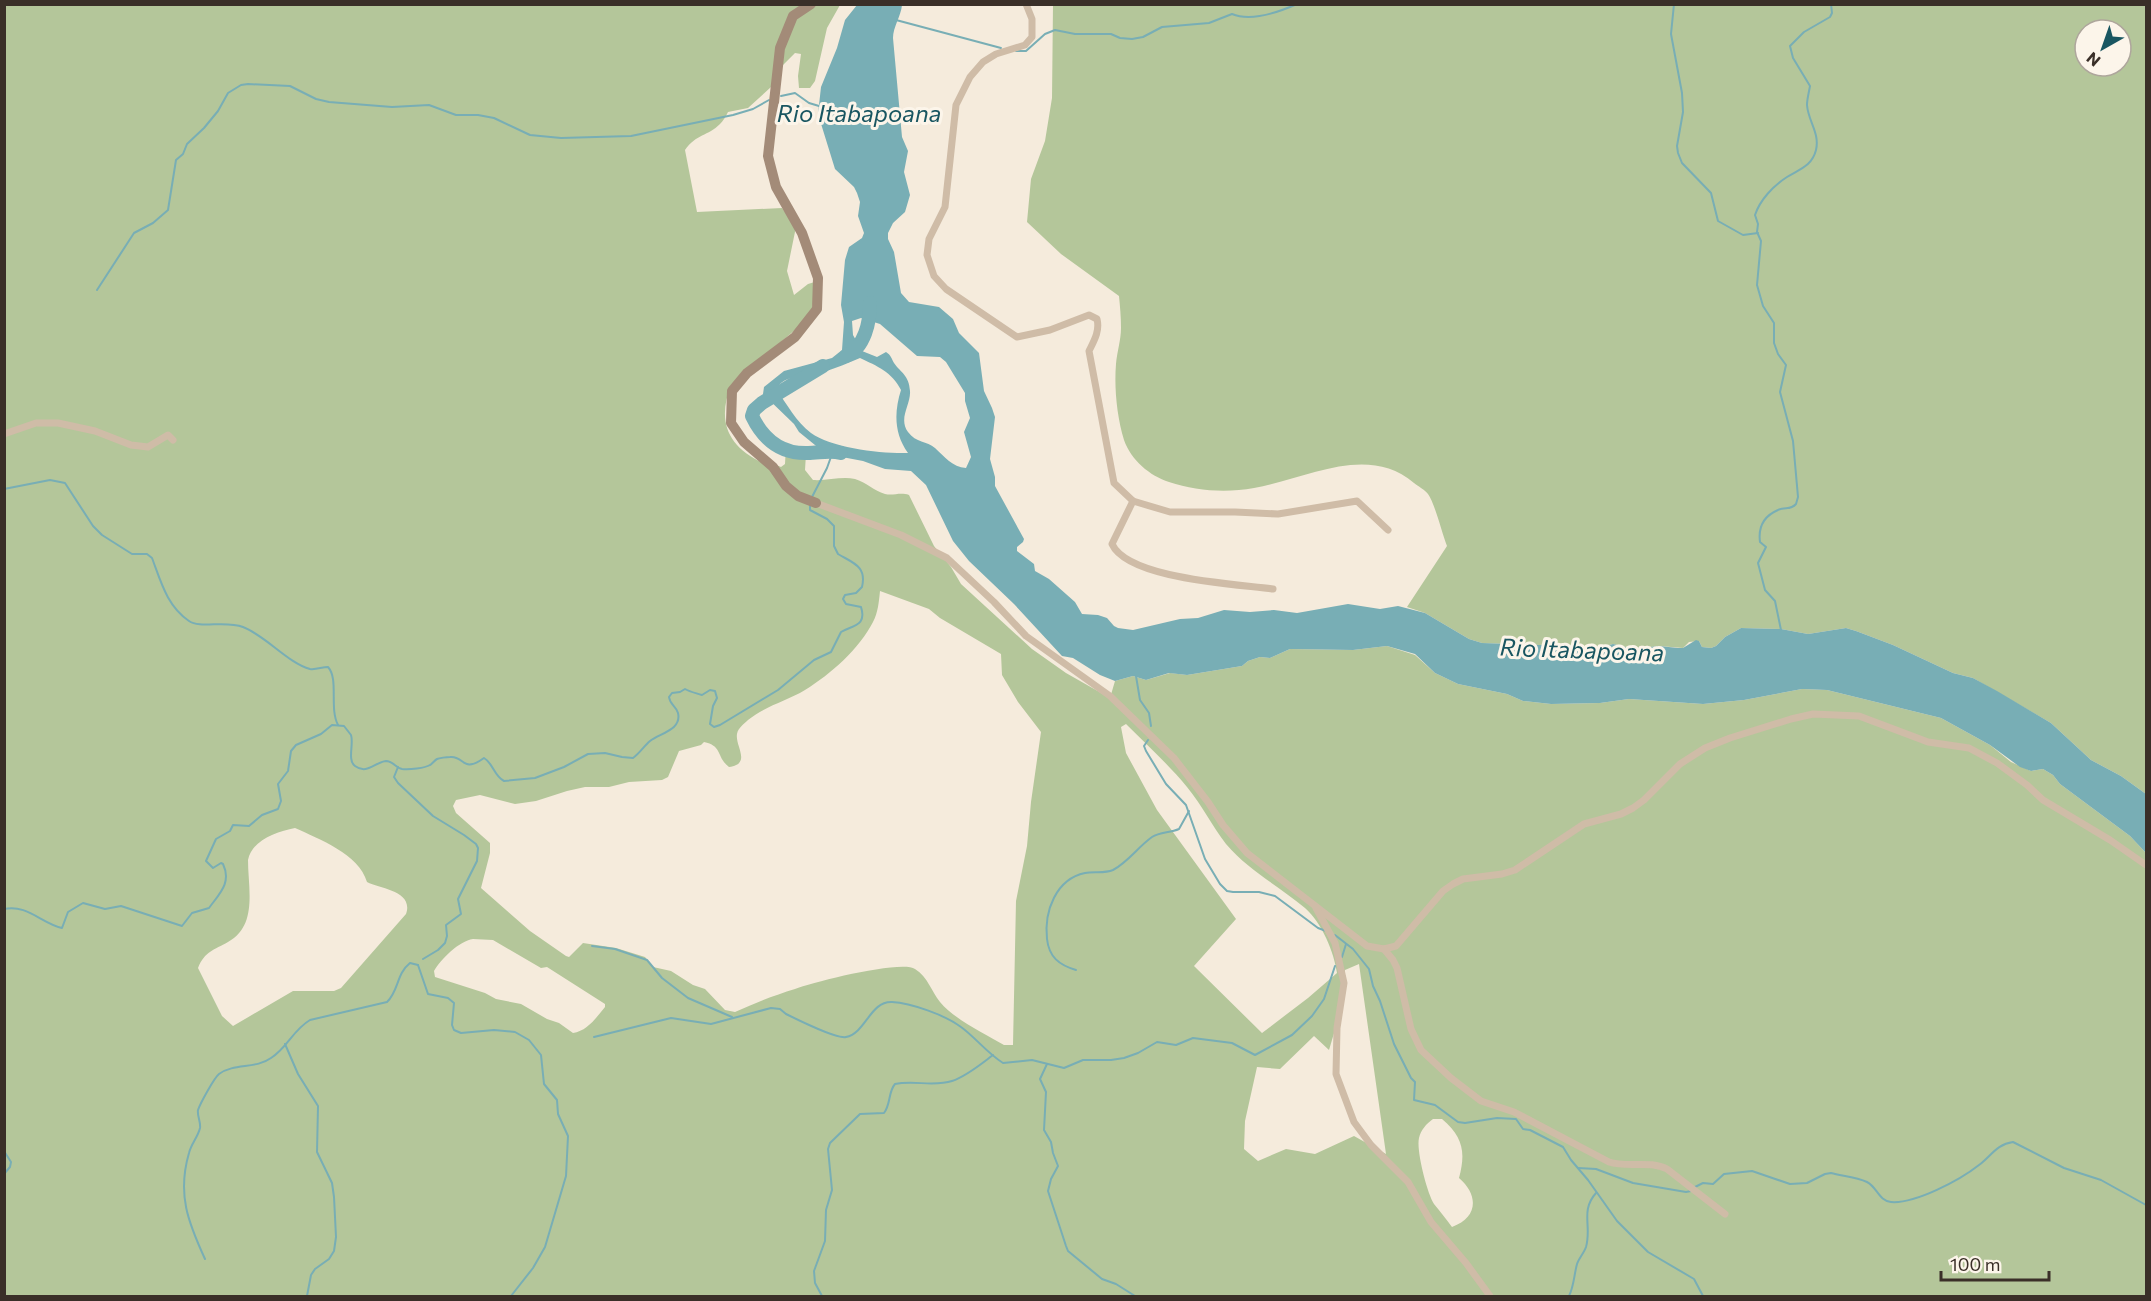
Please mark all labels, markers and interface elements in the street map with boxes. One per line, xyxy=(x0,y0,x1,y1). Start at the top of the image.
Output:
north arrow xyxy=(2073,18,2133,78)
text: N xyxy=(2082,49,2104,71)
water label: Rio Itabapoana xyxy=(777,98,941,127)
water label: Rio Itabapoana xyxy=(1499,632,1665,666)
scale bar xyxy=(1941,1244,2049,1282)
text: 100 m xyxy=(1950,1253,2000,1275)

